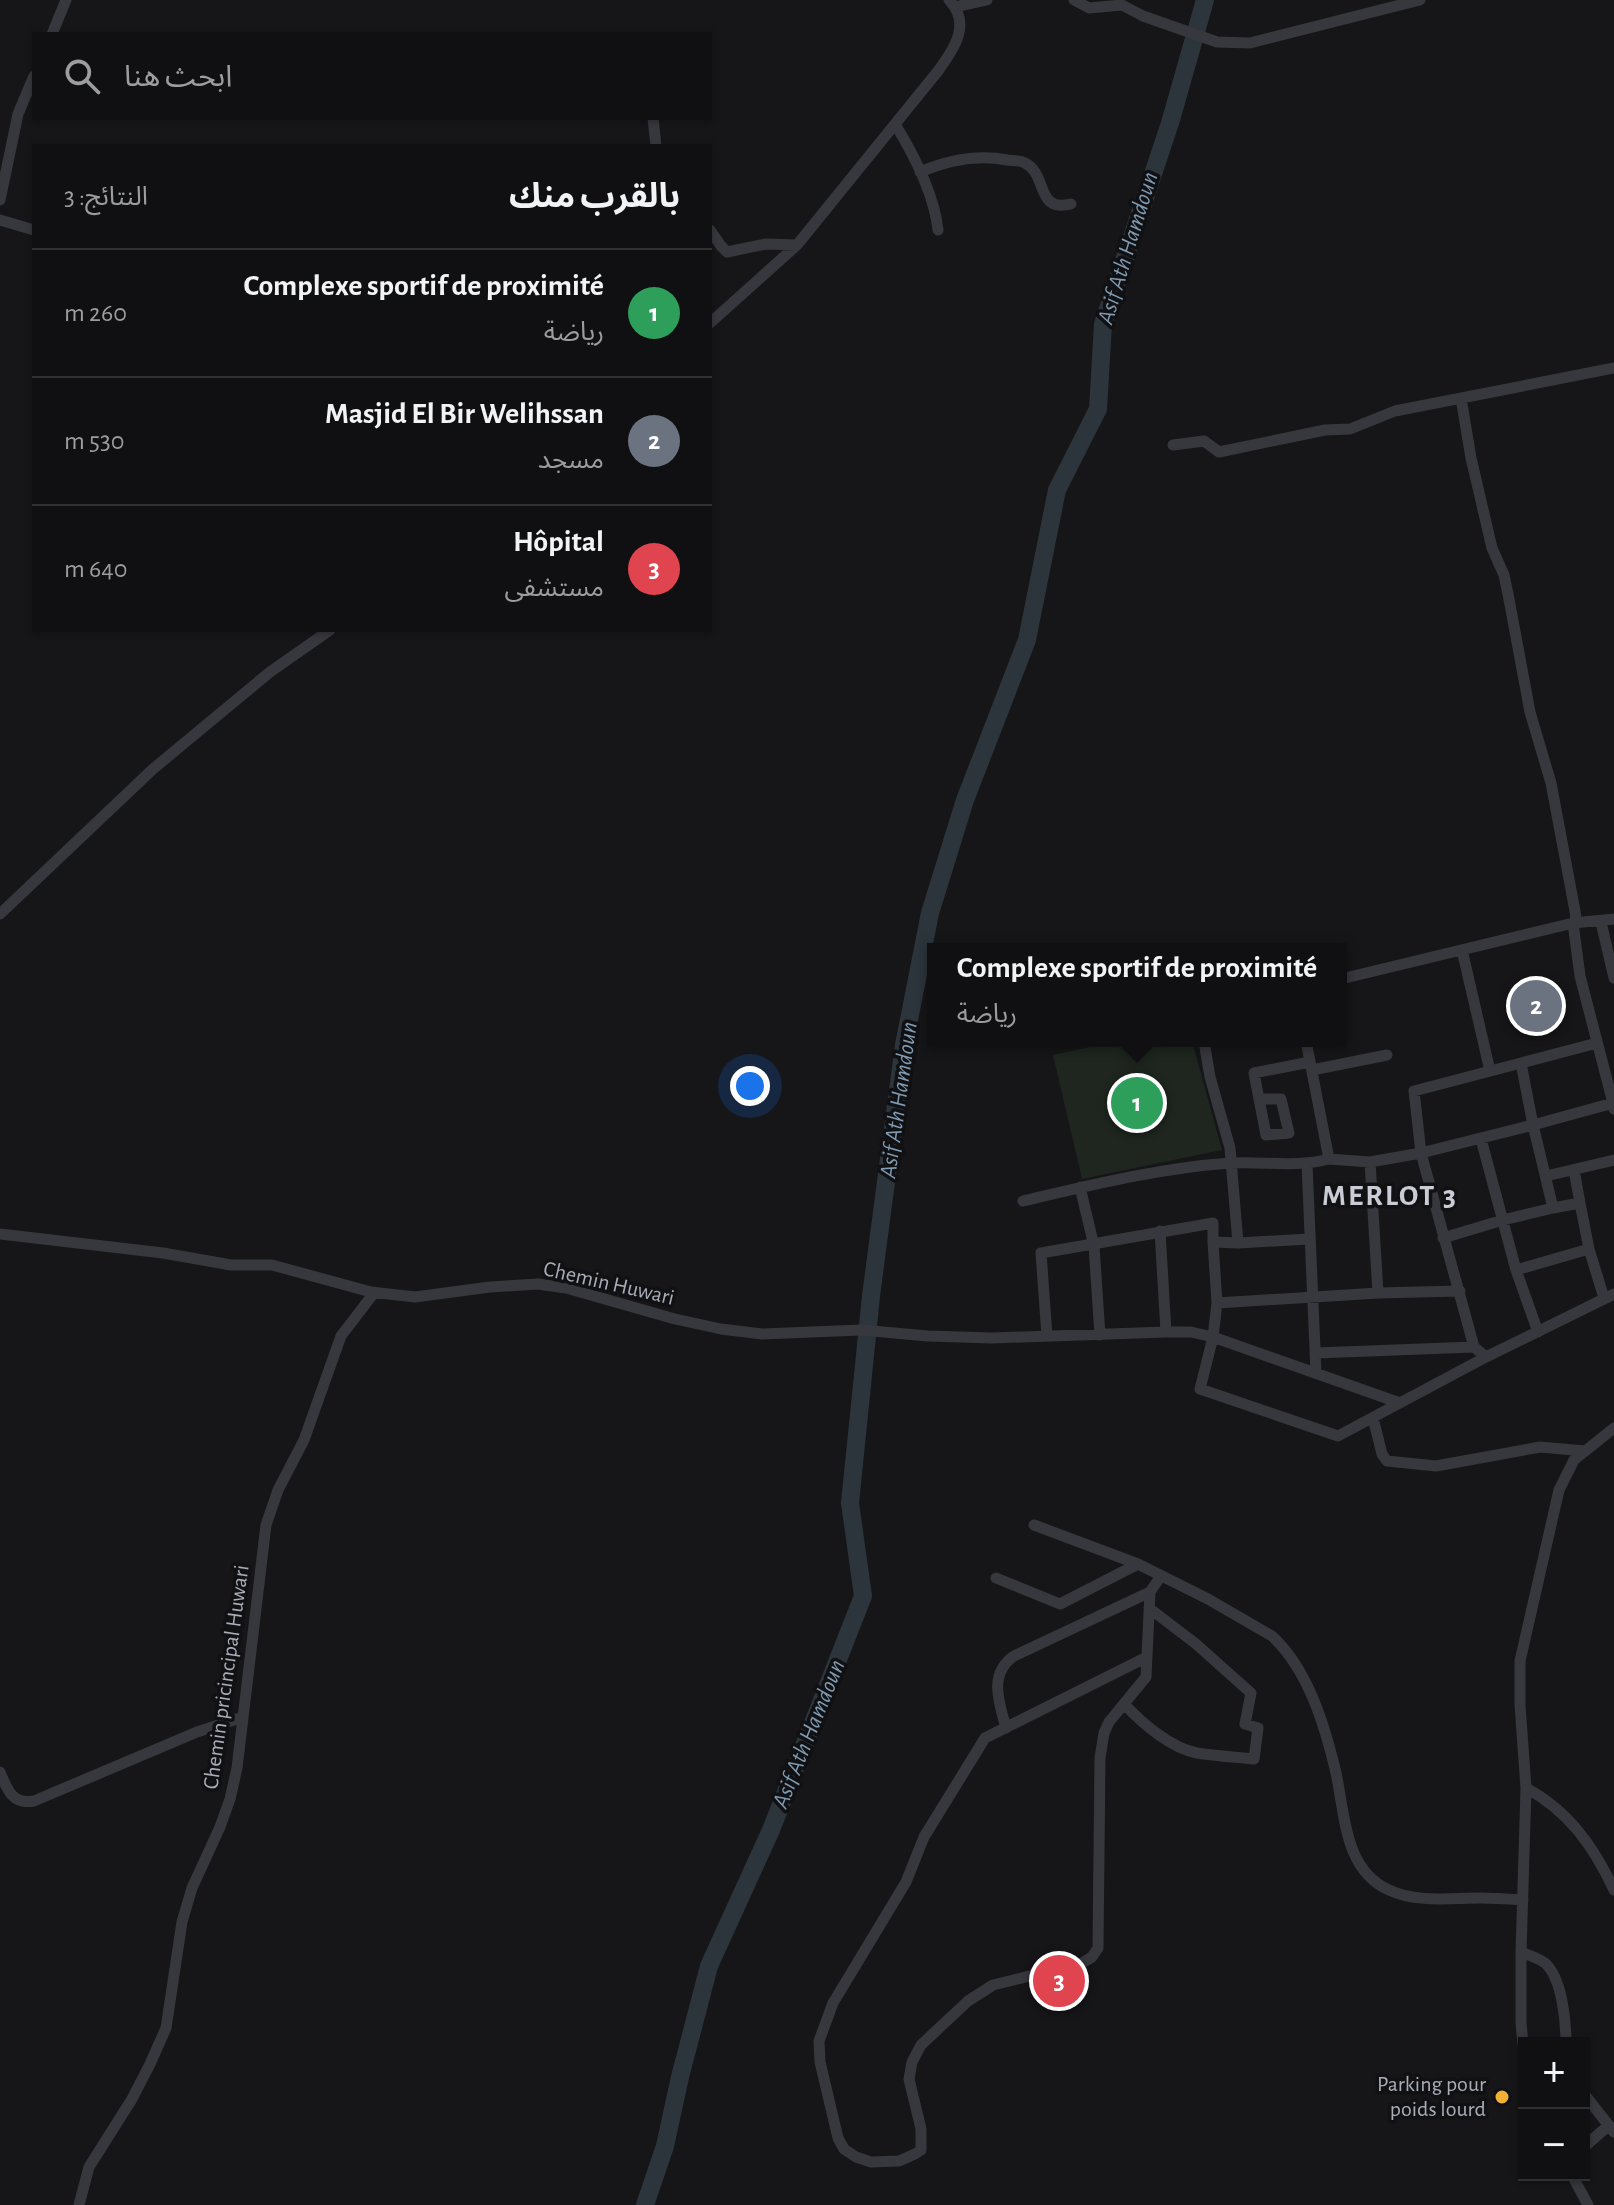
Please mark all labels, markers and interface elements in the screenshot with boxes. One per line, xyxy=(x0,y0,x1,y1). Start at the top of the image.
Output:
search box xyxy=(32,32,712,120)
icon: search xyxy=(60,54,104,98)
text: ابحث هنا xyxy=(124,62,232,92)
water label: Asif Ath Hamdoun xyxy=(1093,169,1163,328)
text: بالقرب منك xyxy=(509,180,680,214)
text: النتائج: 3 xyxy=(64,184,148,210)
text: Complexe sportif de proximité xyxy=(243,271,604,301)
text: 260 m xyxy=(64,300,127,326)
text: 1 xyxy=(649,300,659,326)
text: رياضة xyxy=(544,319,604,345)
text: Masjid El Bir Welihssan xyxy=(325,399,604,429)
text: 530 m xyxy=(64,428,124,454)
text: 2 xyxy=(648,428,660,454)
text: مسجد xyxy=(538,447,604,473)
text: Hôpital xyxy=(513,527,604,557)
text: 640 m xyxy=(64,556,128,582)
text: 3 xyxy=(648,556,660,582)
text: مستشفى xyxy=(504,575,604,601)
popup xyxy=(927,943,1347,1047)
text: Complexe sportif de proximité xyxy=(957,953,1317,983)
pin: 2 xyxy=(1510,976,1562,1036)
text: رياضة xyxy=(957,1001,1017,1027)
water label: Asif Ath Hamdoun xyxy=(876,1020,922,1181)
your location xyxy=(730,1066,770,1106)
pin: 1 xyxy=(1111,1073,1163,1133)
district label: MERLOT 3 xyxy=(1322,1181,1458,1211)
street label: Chemin Huwari xyxy=(541,1257,677,1309)
street label: Chemin pricincipal Huwari xyxy=(199,1563,253,1791)
water label: Asif Ath Hamdoun xyxy=(768,1656,850,1812)
pin: 3 xyxy=(1033,1951,1085,2011)
map controls xyxy=(1518,2037,1590,2181)
button: + xyxy=(1518,2037,1590,2109)
place label: Parking pour poids lourd xyxy=(1377,2073,1486,2120)
marker: Parking pour poids lourd xyxy=(1493,2088,1511,2106)
button: − xyxy=(1518,2109,1590,2181)

